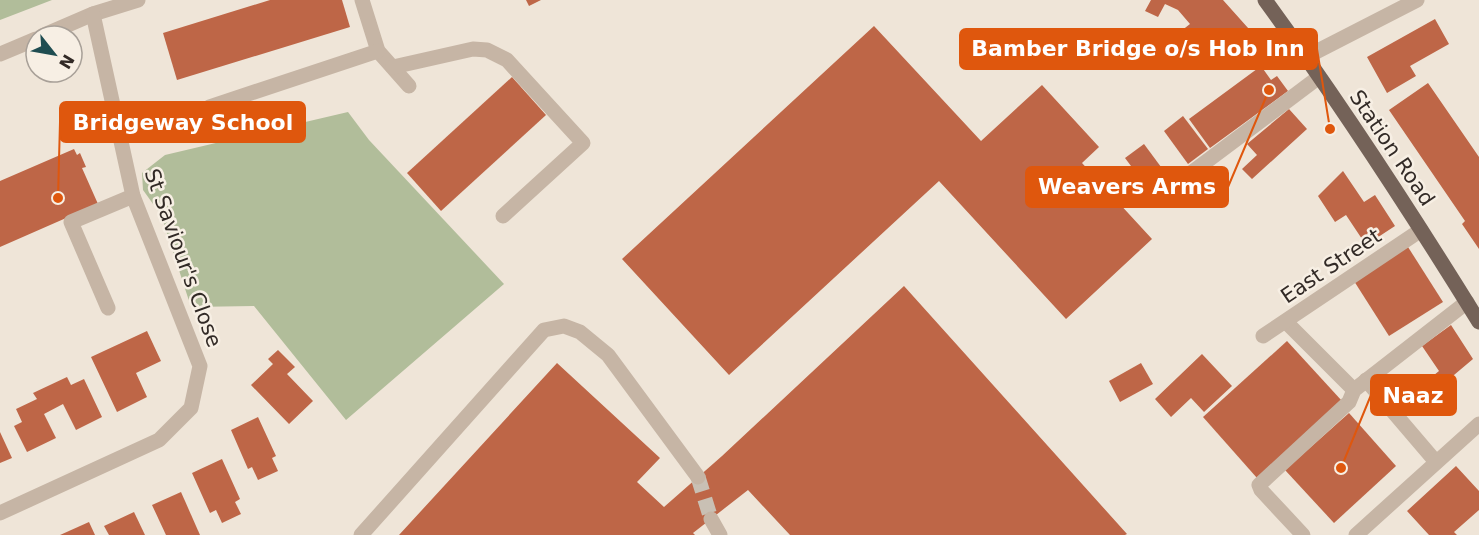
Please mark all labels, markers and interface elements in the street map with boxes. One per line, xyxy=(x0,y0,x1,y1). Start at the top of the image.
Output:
north arrow xyxy=(24,24,84,84)
callout: Bamber Bridge o/s Hob Inn xyxy=(960,29,1317,69)
text: Bamber Bridge o/s Hob Inn xyxy=(971,36,1305,61)
text: N xyxy=(55,51,78,72)
street label: Station Road xyxy=(1345,86,1439,210)
callout: Bridgeway School xyxy=(60,102,305,142)
text: Bridgeway School xyxy=(73,110,293,135)
street label: St Saviour's Close xyxy=(140,166,226,350)
callout: Weavers Arms xyxy=(1026,167,1228,207)
text: Weavers Arms xyxy=(1038,174,1216,199)
street label: East Street xyxy=(1276,224,1386,308)
callout: Naaz xyxy=(1371,375,1456,415)
text: Naaz xyxy=(1383,383,1443,408)

